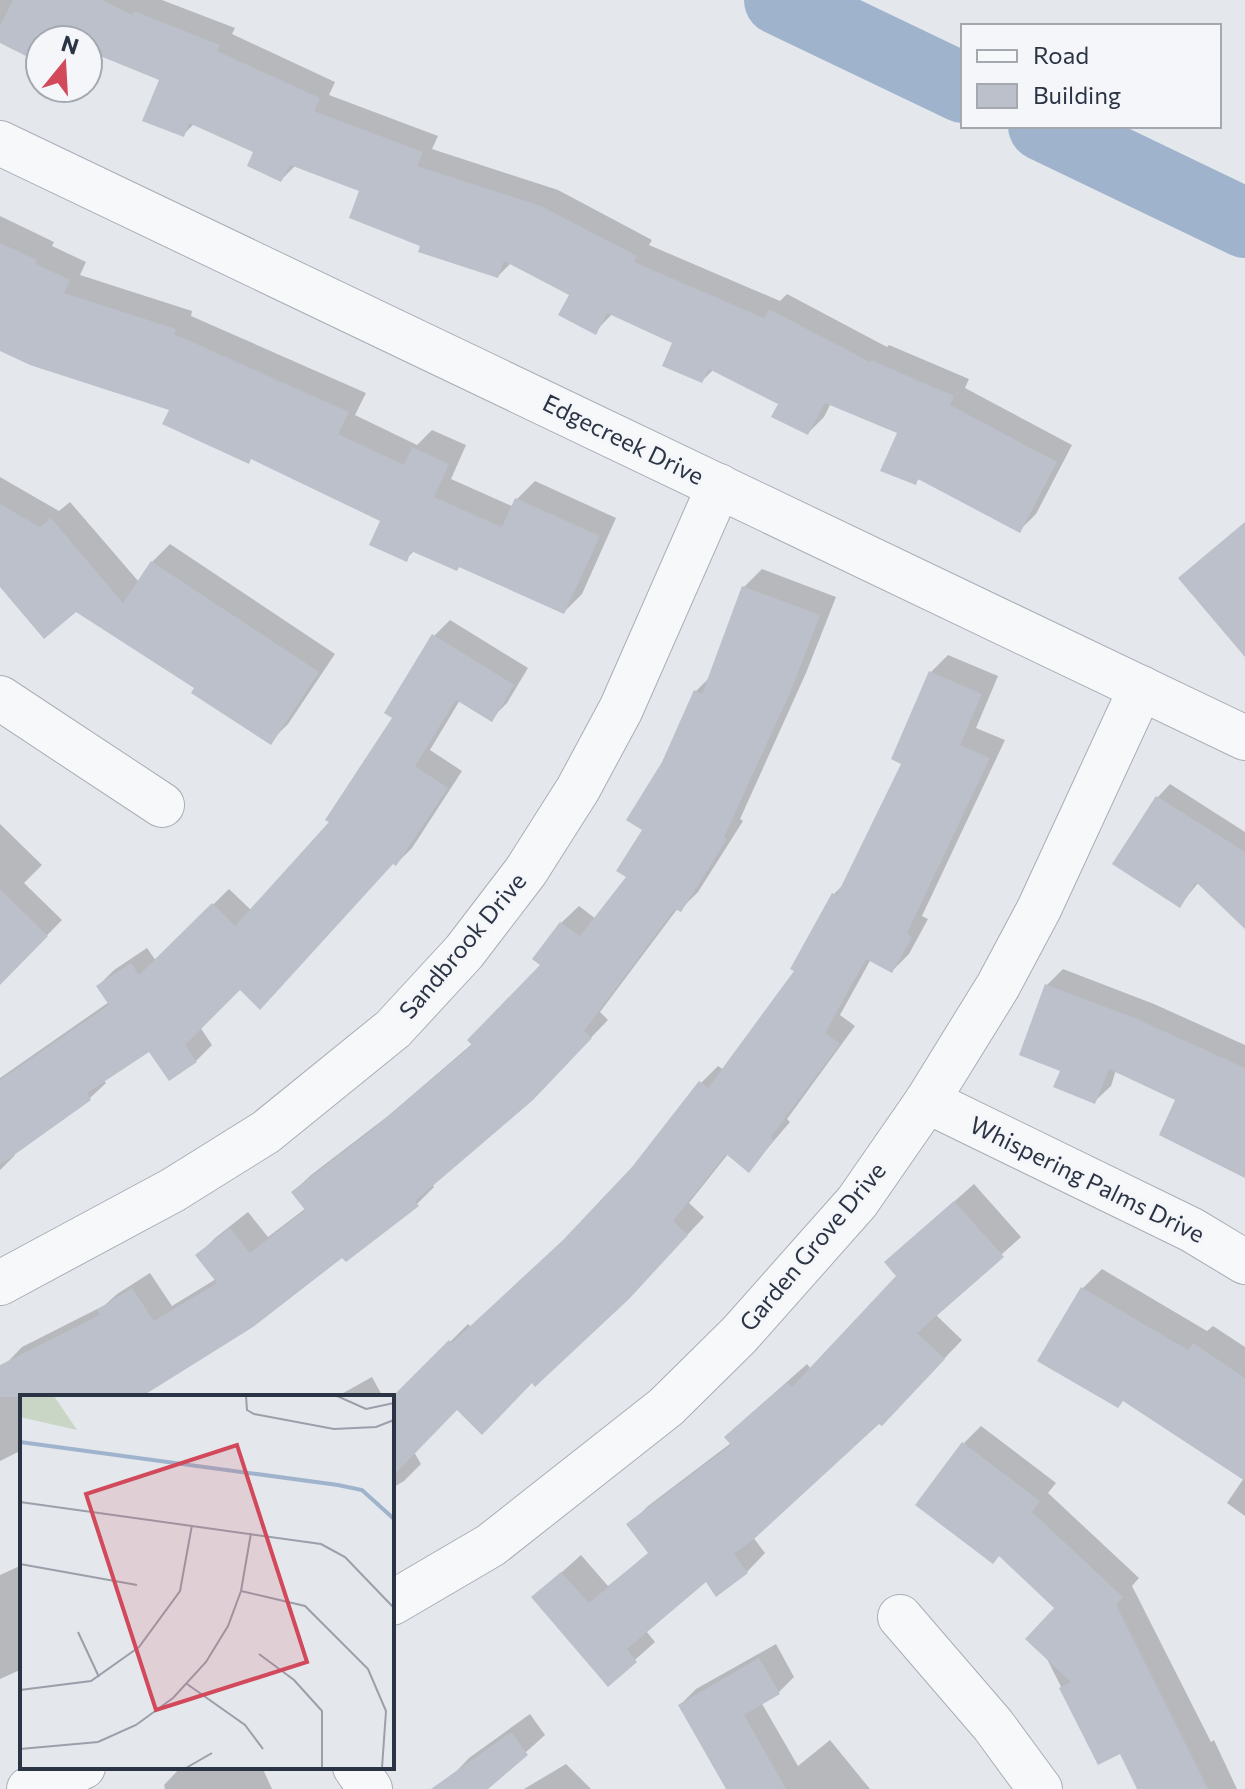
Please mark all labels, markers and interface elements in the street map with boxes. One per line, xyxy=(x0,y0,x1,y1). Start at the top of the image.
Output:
north arrow xyxy=(24,24,104,104)
legend xyxy=(961,24,1221,128)
text: N xyxy=(58,29,82,60)
text: Road xyxy=(1033,40,1089,69)
text: Building xyxy=(1033,80,1121,109)
street label: Edgecreek Drive xyxy=(538,387,709,490)
street label: Sandbrook Drive xyxy=(392,866,531,1024)
street label: Whispering Palms Drive xyxy=(966,1109,1210,1248)
street label: Garden Grove Drive xyxy=(733,1156,891,1337)
inset map xyxy=(20,1395,394,1769)

